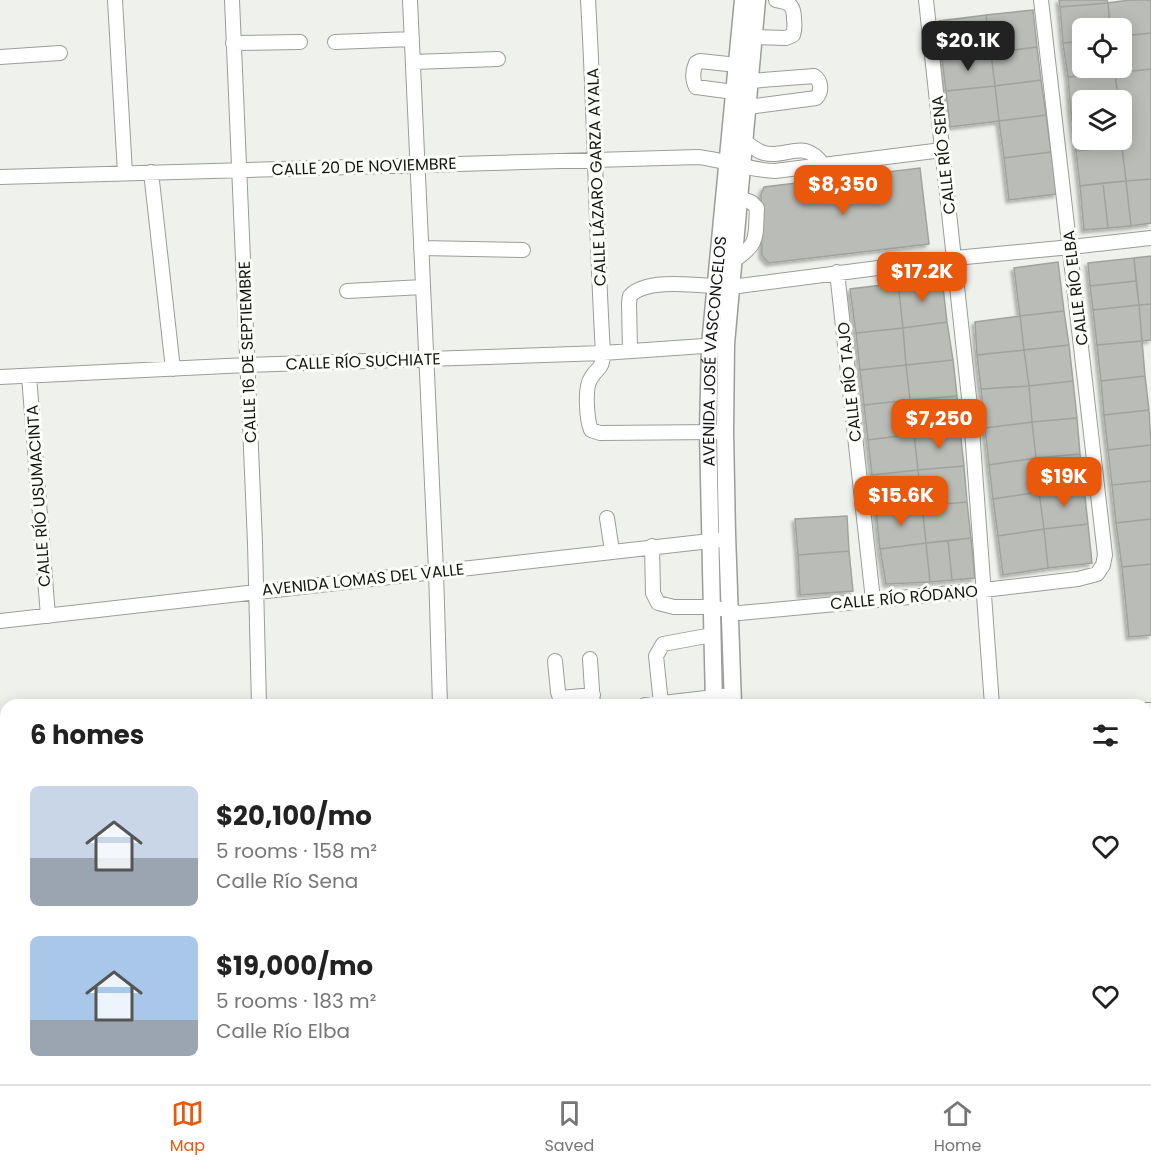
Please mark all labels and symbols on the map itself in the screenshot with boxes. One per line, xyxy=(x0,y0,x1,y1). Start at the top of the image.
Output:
pin: $20.1K xyxy=(919,21,1017,72)
street label: CALLE LÁZARO GARZA AYALA xyxy=(581,67,612,287)
street label: CALLE RÍO SENA xyxy=(926,94,961,216)
street label: CALLE 20 DE NOVIEMBRE xyxy=(271,152,457,181)
pin: $8,350 xyxy=(794,165,892,216)
street label: CALLE RÍO ELBA xyxy=(1057,229,1094,347)
street label: AVENIDA JOSÉ VASCONCELOS xyxy=(697,235,732,467)
pin: $17.2K xyxy=(873,252,971,303)
street label: CALLE 16 DE SEPTIEMBRE xyxy=(233,261,262,443)
street label: CALLE RÍO TAJO xyxy=(832,321,867,443)
street label: CALLE RÍO SUCHIATE xyxy=(285,347,441,376)
pin: $7,250 xyxy=(890,399,988,450)
street label: CALLE RÍO USUMACINTA xyxy=(21,404,56,588)
pin: $19K xyxy=(1028,457,1100,508)
pin: $15.6K xyxy=(852,476,950,527)
street label: AVENIDA LOMAS DEL VALLE xyxy=(261,557,465,602)
street label: CALLE RÍO RÓDANO xyxy=(829,580,979,615)

